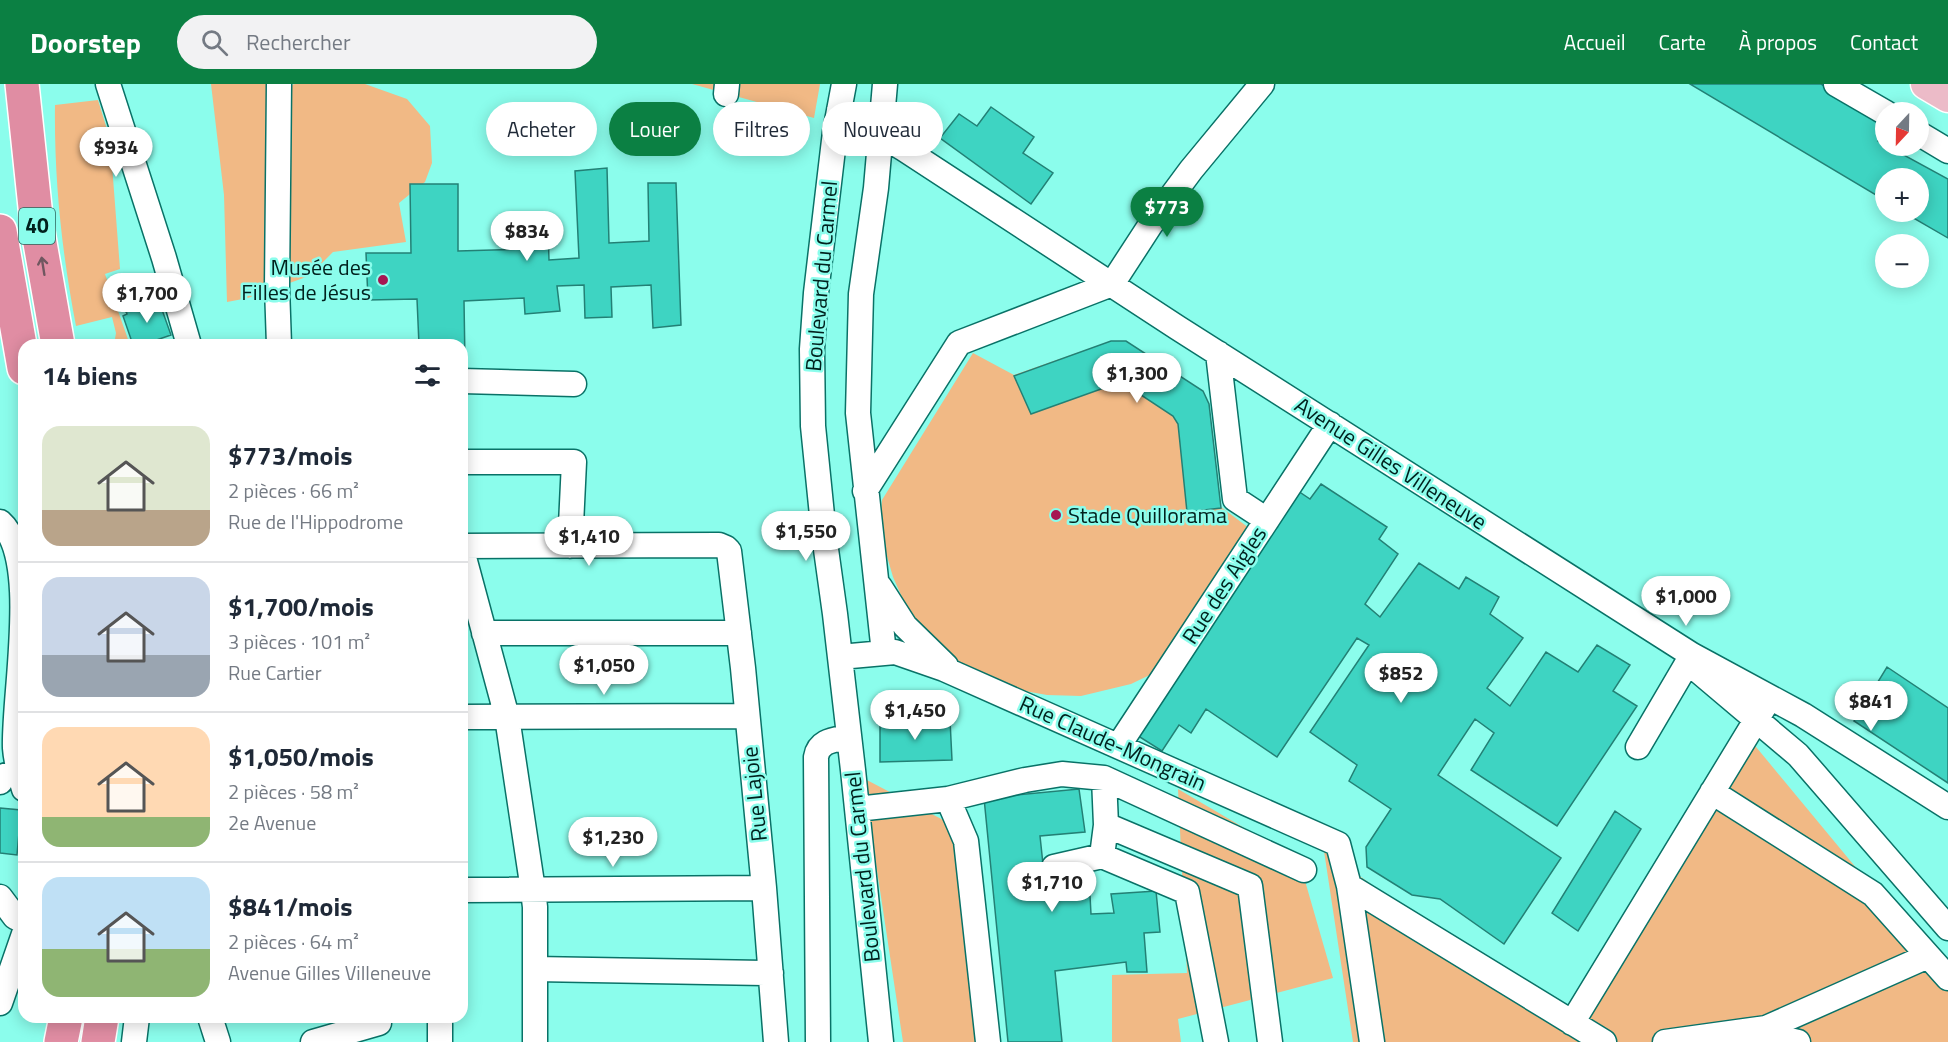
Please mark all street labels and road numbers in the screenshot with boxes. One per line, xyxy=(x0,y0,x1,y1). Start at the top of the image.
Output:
street label: Boulevard du Carmel xyxy=(796,179,846,373)
road number: 40 xyxy=(19,208,55,244)
street label: Avenue Gilles Villeneuve xyxy=(1288,388,1494,538)
street label: Rue des Aigles xyxy=(1173,519,1275,651)
street label: Rue Claude-Mongrain xyxy=(1014,686,1212,800)
street label: Rue Lajoie xyxy=(732,745,776,843)
street label: Boulevard du Carmel xyxy=(835,770,889,964)

